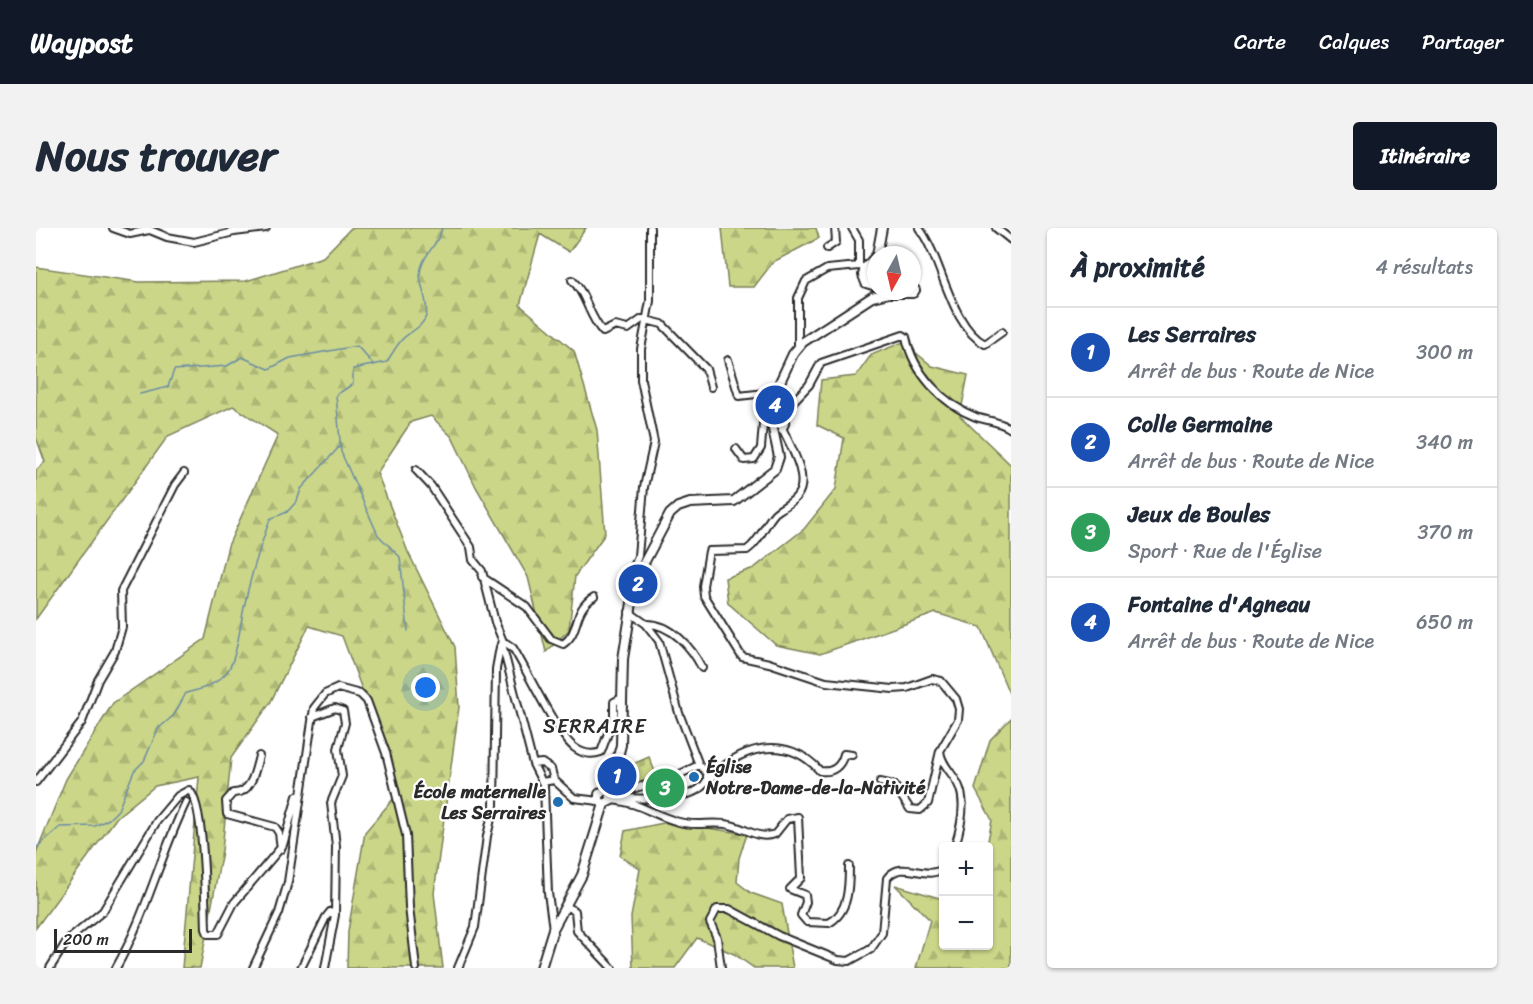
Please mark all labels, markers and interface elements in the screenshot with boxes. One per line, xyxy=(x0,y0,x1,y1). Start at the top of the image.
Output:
text: Waypost xyxy=(30,18,133,67)
text: Carte xyxy=(1234,23,1286,61)
text: Calques xyxy=(1319,23,1389,61)
text: Partager xyxy=(1422,23,1503,61)
text: Nous trouver xyxy=(36,119,276,193)
button: Itinéraire xyxy=(1353,122,1497,190)
text: À proximité xyxy=(1071,244,1205,290)
north arrow xyxy=(867,246,921,300)
text: 4 résultats xyxy=(1375,250,1473,285)
text: Les Serraires xyxy=(1128,315,1256,354)
text: 1 xyxy=(1086,335,1095,370)
text: 300 m xyxy=(1416,335,1473,370)
text: Arrêt de bus · Route de Nice xyxy=(1128,354,1374,389)
pin: 4 xyxy=(756,382,794,428)
text: Colle Germaine xyxy=(1128,405,1272,444)
text: 2 xyxy=(1085,425,1096,460)
text: 340 m xyxy=(1416,425,1473,460)
text: Arrêt de bus · Route de Nice xyxy=(1128,444,1374,479)
text: Jeux de Boules xyxy=(1128,495,1270,534)
text: 3 xyxy=(1085,515,1096,550)
text: 370 m xyxy=(1417,515,1473,550)
text: Sport · Rue de l'Église xyxy=(1128,534,1322,569)
pin: 2 xyxy=(618,562,658,606)
text: Fontaine d'Agneau xyxy=(1128,585,1310,624)
text: 4 xyxy=(1084,605,1097,640)
text: 650 m xyxy=(1416,605,1473,640)
text: Arrêt de bus · Route de Nice xyxy=(1128,624,1374,659)
your location xyxy=(411,673,440,702)
district label: SERRAIRE xyxy=(543,709,648,744)
place label: Église Notre-Dame-de-la-Nativité xyxy=(705,751,926,804)
pin: 1 xyxy=(598,754,636,798)
pin: 3 xyxy=(646,766,684,810)
marker: Église Notre-Dame-de-la-Nativité xyxy=(687,770,701,784)
place label: École maternelle Les Serraires xyxy=(414,776,547,829)
marker: École maternelle Les Serraires xyxy=(551,795,565,809)
map controls xyxy=(939,842,993,950)
button: + xyxy=(939,842,993,896)
button: − xyxy=(939,896,993,950)
text: 200 m xyxy=(63,925,109,954)
scale bar xyxy=(54,926,192,954)

